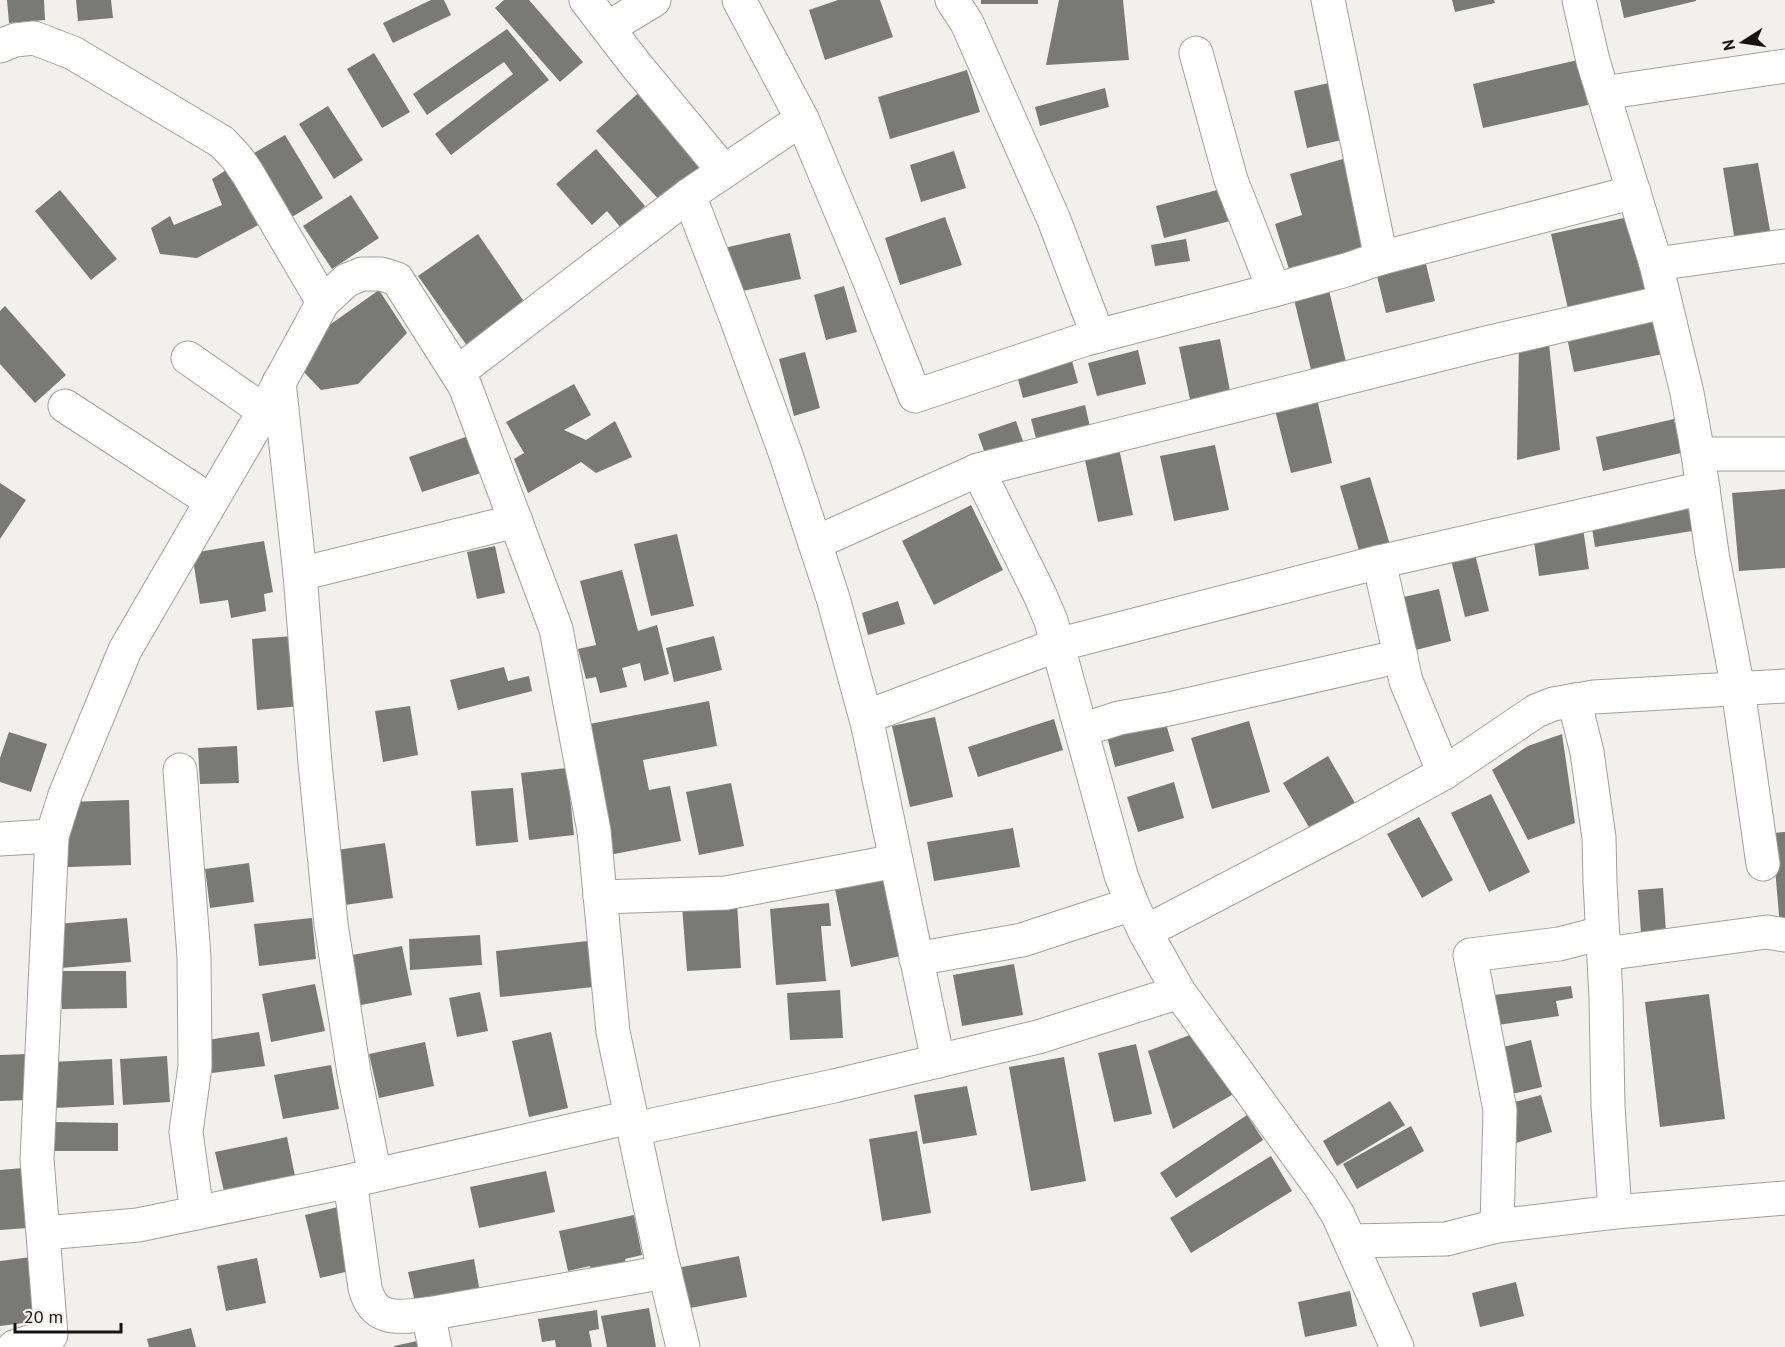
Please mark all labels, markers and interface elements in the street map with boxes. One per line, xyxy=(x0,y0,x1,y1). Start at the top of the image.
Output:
north arrow xyxy=(1713,12,1773,72)
text: N xyxy=(1717,38,1739,52)
scale bar xyxy=(15,1296,122,1334)
text: 20 m xyxy=(24,1305,63,1328)

